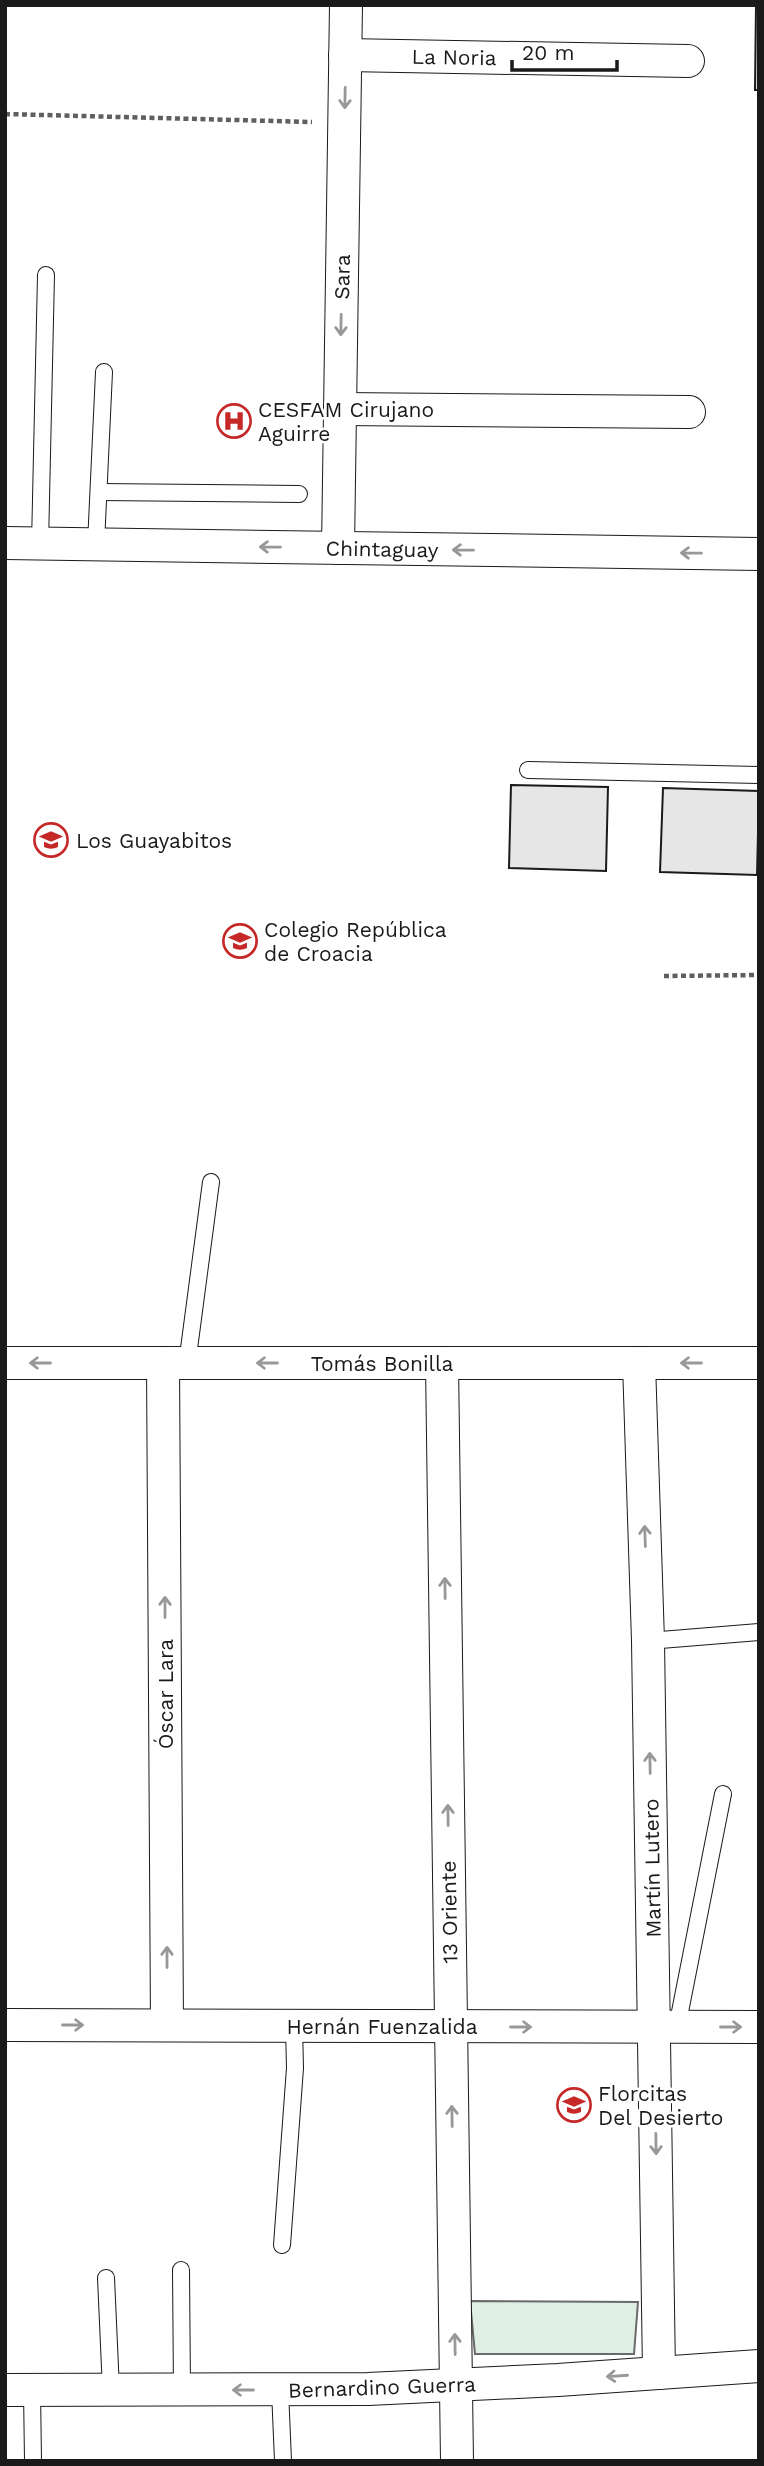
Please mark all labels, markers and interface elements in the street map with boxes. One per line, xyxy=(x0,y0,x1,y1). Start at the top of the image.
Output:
scale bar xyxy=(512,28,617,72)
text: 20 m xyxy=(522,40,574,65)
street label: La Noria xyxy=(411,44,497,70)
one-way arrow xyxy=(338,86,352,109)
street label: Sara xyxy=(329,254,355,300)
one-way arrow xyxy=(335,314,348,337)
place label: CESFAM Cirujano Aguirre xyxy=(258,397,434,446)
hospital icon: CESFAM Cirujano Aguirre xyxy=(215,402,253,440)
street label: Chintaguay xyxy=(325,536,439,562)
one-way arrow xyxy=(259,541,282,554)
one-way arrow xyxy=(452,543,475,557)
one-way arrow xyxy=(679,546,702,560)
school or university icon: Los Guayabitos xyxy=(32,821,70,859)
place label: Los Guayabitos xyxy=(76,828,232,853)
place label: Colegio República de Croacia xyxy=(264,917,447,966)
school or university icon: Colegio República de Croacia xyxy=(221,922,259,960)
street label: Tomás Bonilla xyxy=(311,1351,453,1376)
one-way arrow xyxy=(28,1356,51,1370)
one-way arrow xyxy=(256,1356,279,1370)
one-way arrow xyxy=(679,1356,702,1370)
one-way arrow xyxy=(638,1524,651,1547)
one-way arrow xyxy=(438,1576,452,1599)
one-way arrow xyxy=(158,1596,172,1619)
street label: Óscar Lara xyxy=(153,1639,178,1749)
one-way arrow xyxy=(643,1752,657,1775)
street label: Martín Lutero xyxy=(638,1798,666,1938)
one-way arrow xyxy=(441,1804,455,1827)
street label: 13 Oriente xyxy=(436,1860,462,1964)
one-way arrow xyxy=(160,1946,174,1969)
street label: Hernán Fuenzalida xyxy=(286,2014,478,2039)
one-way arrow xyxy=(62,2018,85,2032)
one-way arrow xyxy=(510,2020,533,2034)
one-way arrow xyxy=(719,2020,742,2034)
place label: Florcitas Del Desierto xyxy=(598,2081,723,2130)
school or university icon: Florcitas Del Desierto xyxy=(555,2086,593,2124)
one-way arrow xyxy=(446,2105,459,2128)
one-way arrow xyxy=(649,2133,663,2156)
one-way arrow xyxy=(448,2332,462,2355)
one-way arrow xyxy=(607,2370,629,2383)
street label: Bernardino Guerra xyxy=(288,2371,477,2403)
one-way arrow xyxy=(232,2383,255,2397)

